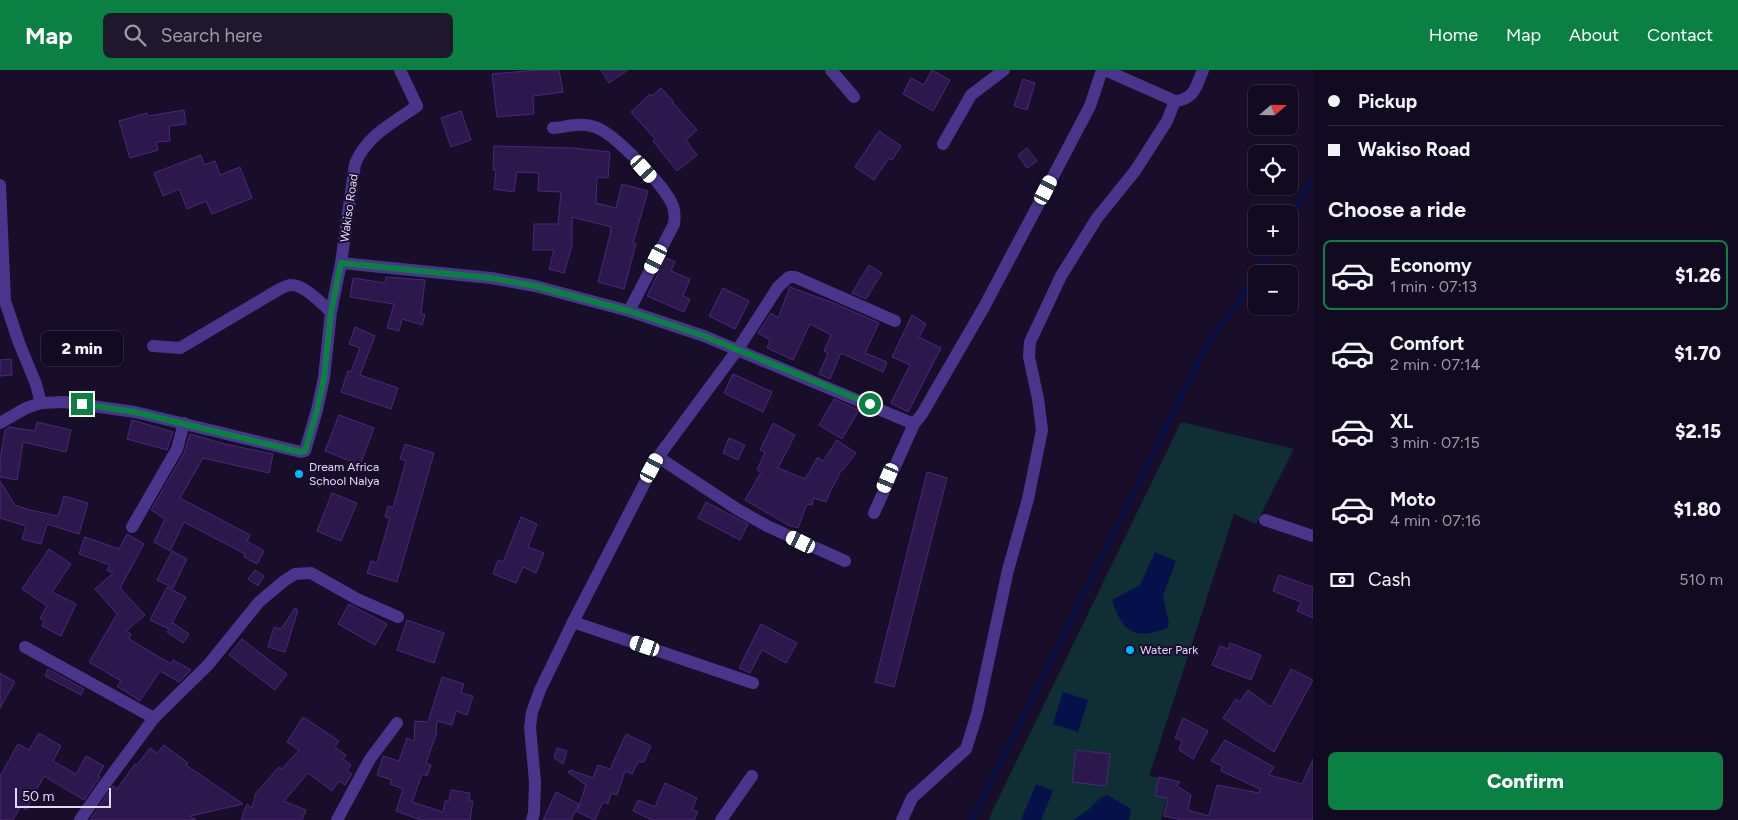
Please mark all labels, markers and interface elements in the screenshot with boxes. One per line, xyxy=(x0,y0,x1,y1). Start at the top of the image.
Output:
search box xyxy=(103,13,453,58)
text: Map xyxy=(25,21,73,50)
icon: search xyxy=(121,21,149,49)
text: Search here xyxy=(161,24,262,47)
text: Home xyxy=(1429,24,1478,46)
text: Map xyxy=(1506,24,1541,46)
text: About xyxy=(1569,24,1619,46)
text: Contact xyxy=(1647,24,1713,46)
north arrow xyxy=(1248,85,1298,135)
map controls xyxy=(1248,85,1298,315)
text: Pickup xyxy=(1358,90,1417,113)
text: Wakiso Road xyxy=(1358,138,1470,161)
button: locate xyxy=(1248,145,1298,195)
car xyxy=(628,153,659,185)
street label: Wakiso Road xyxy=(337,173,361,243)
car xyxy=(1032,173,1059,207)
text: Choose a ride xyxy=(1328,196,1466,223)
button: + xyxy=(1248,205,1298,255)
car xyxy=(642,242,669,276)
icon: car xyxy=(1330,253,1375,298)
text: Economy xyxy=(1390,254,1472,277)
text: $1.26 xyxy=(1675,264,1721,287)
button: − xyxy=(1248,265,1298,315)
text: 1 min · 07:13 xyxy=(1390,277,1477,296)
icon: car xyxy=(1330,331,1375,376)
callout: 2 min xyxy=(41,332,123,366)
text: Comfort xyxy=(1390,332,1465,355)
text: 2 min xyxy=(62,339,102,358)
text: $1.70 xyxy=(1674,342,1721,365)
text: 2 min · 07:14 xyxy=(1390,355,1481,374)
route end xyxy=(71,393,93,415)
route start xyxy=(859,393,881,415)
icon: car xyxy=(1330,409,1375,454)
text: XL xyxy=(1390,410,1413,433)
text: $2.15 xyxy=(1675,420,1721,443)
text: 3 min · 07:15 xyxy=(1390,433,1480,452)
car xyxy=(638,451,665,485)
place label: Dream Africa School Nalya xyxy=(309,460,379,488)
car xyxy=(875,461,900,495)
marker: Dream Africa School Nalya xyxy=(293,468,305,480)
icon: car xyxy=(1330,487,1375,532)
text: Moto xyxy=(1390,488,1436,511)
text: $1.80 xyxy=(1673,498,1721,521)
text: 4 min · 07:16 xyxy=(1390,511,1481,530)
car xyxy=(784,529,817,555)
icon: cash xyxy=(1328,566,1356,594)
text: Cash xyxy=(1368,568,1411,591)
text: 510 m xyxy=(1679,570,1723,589)
car xyxy=(628,634,661,658)
place label: Water Park xyxy=(1140,643,1198,657)
marker: Water Park xyxy=(1124,644,1136,656)
button: Confirm xyxy=(1328,752,1723,810)
scale bar xyxy=(15,785,111,808)
text: 50 m xyxy=(22,788,54,805)

